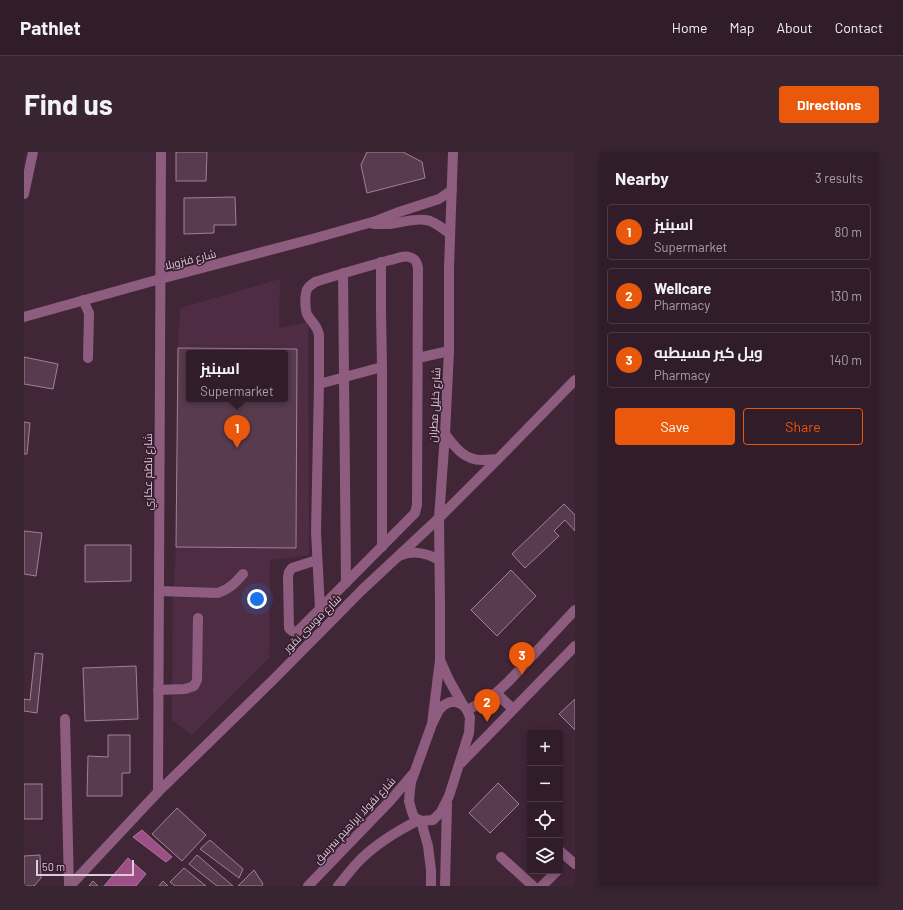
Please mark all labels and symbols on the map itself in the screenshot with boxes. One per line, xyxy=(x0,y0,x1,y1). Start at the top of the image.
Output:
street label: شارع فنزويلا xyxy=(163,246,218,274)
street label: شارع خليل مطران xyxy=(426,367,444,443)
pin: 1 xyxy=(224,415,250,448)
street label: شارع ناظم عكاري xyxy=(141,433,157,511)
your location xyxy=(247,589,267,609)
street label: شارع موسى نمّور xyxy=(280,591,345,657)
pin: 3 xyxy=(509,642,535,675)
pin: 2 xyxy=(474,689,500,722)
street label: شارع نقولا إبراهيم سرسق xyxy=(310,774,399,867)
scale bar xyxy=(36,858,134,877)

